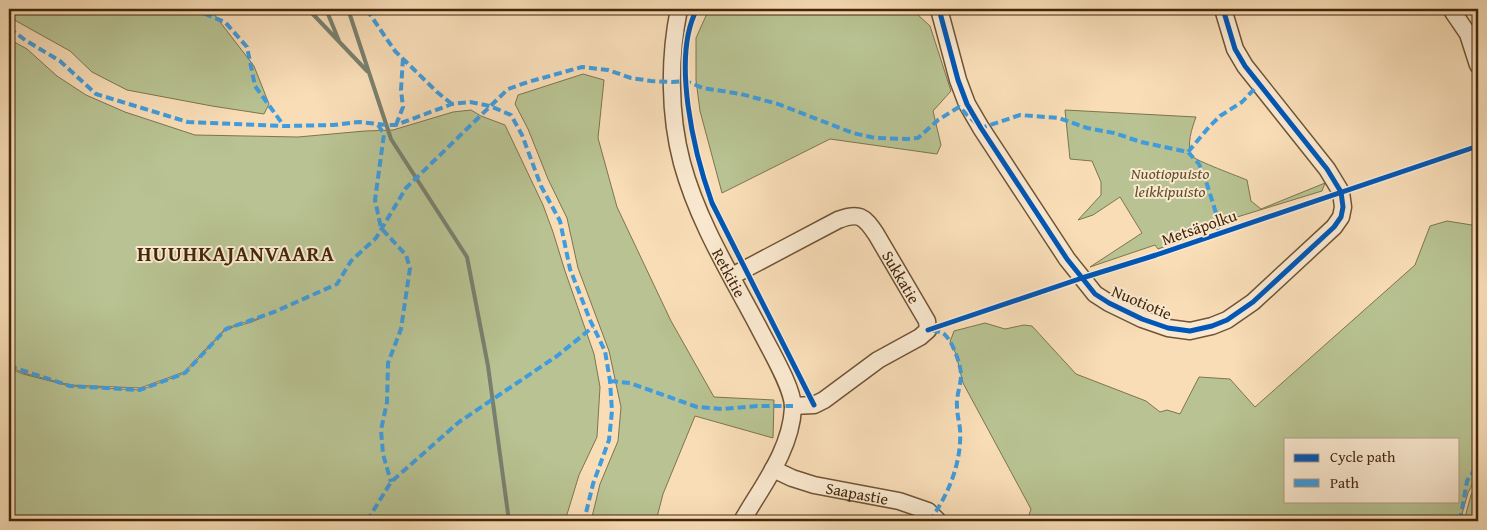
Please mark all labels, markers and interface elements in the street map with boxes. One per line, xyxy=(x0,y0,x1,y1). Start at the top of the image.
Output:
park label: Nuotiopuisto leikkipuisto xyxy=(1130,161,1209,203)
street label: Metsäpolku xyxy=(1158,203,1240,251)
district label: HUUHKAJANVAARA xyxy=(137,238,335,269)
street label: Retkitie xyxy=(706,244,752,302)
street label: Sukkatie xyxy=(876,246,926,308)
street label: Nuotiotie xyxy=(1108,279,1176,325)
legend xyxy=(1284,438,1460,502)
text: Cycle path xyxy=(1330,446,1396,467)
text: Path xyxy=(1330,472,1359,493)
street label: Saapastie xyxy=(824,475,890,511)

